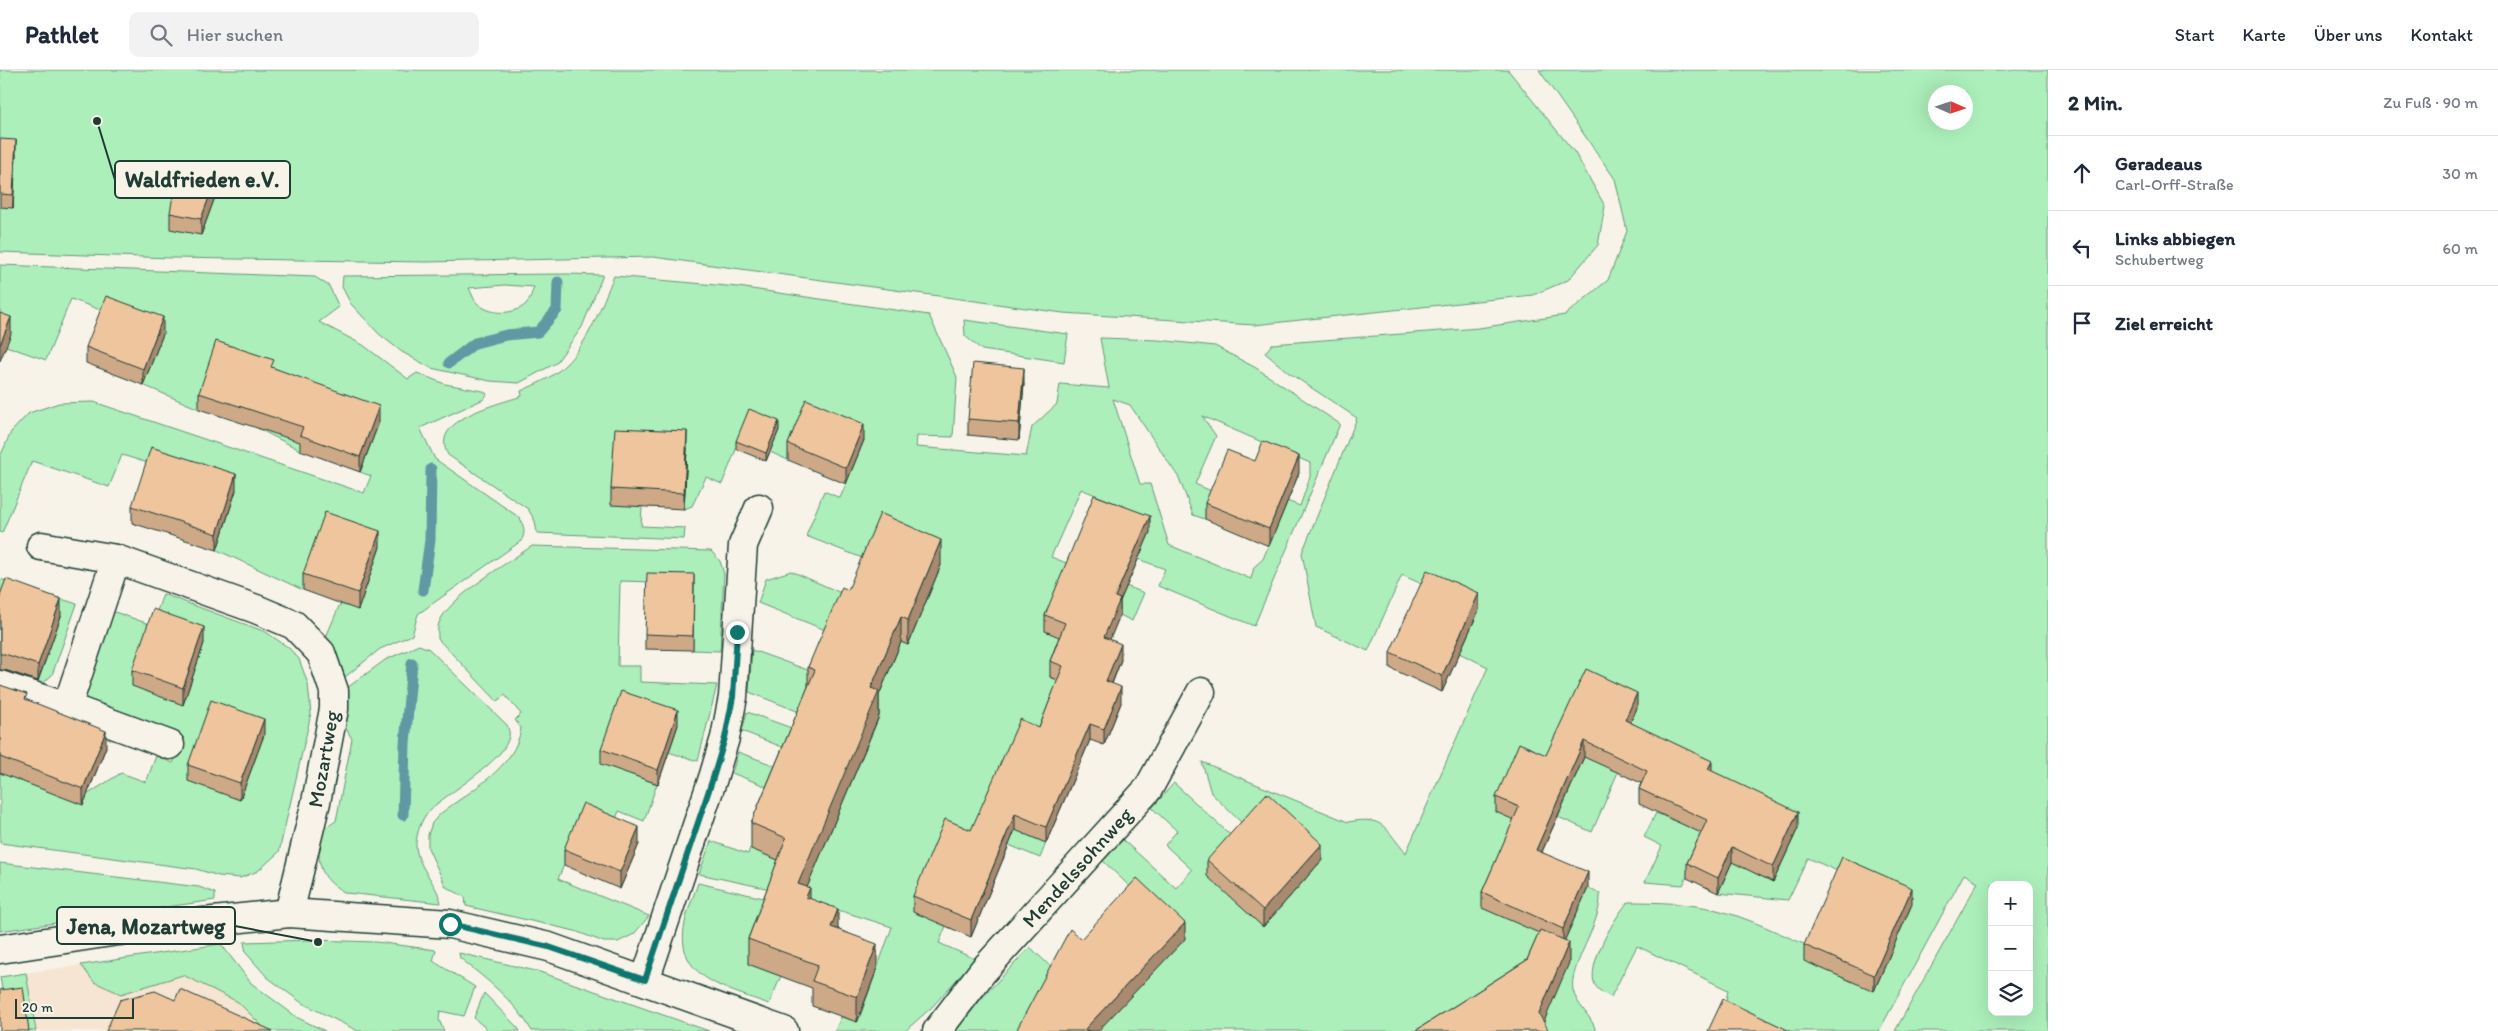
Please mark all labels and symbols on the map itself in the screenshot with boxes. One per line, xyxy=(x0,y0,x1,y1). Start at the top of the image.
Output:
north arrow xyxy=(1928,85,1973,130)
callout: Waldfrieden e.V. xyxy=(115,161,290,198)
text: Waldfrieden e.V. xyxy=(125,166,279,193)
route end xyxy=(726,621,749,644)
street label: Mozartweg xyxy=(302,708,344,809)
street label: Mendelssohnweg xyxy=(1017,802,1138,932)
callout: Jena, Mozartweg xyxy=(57,907,235,944)
text: Jena, Mozartweg xyxy=(66,913,226,940)
route start xyxy=(439,913,462,936)
scale bar xyxy=(15,996,134,1019)

